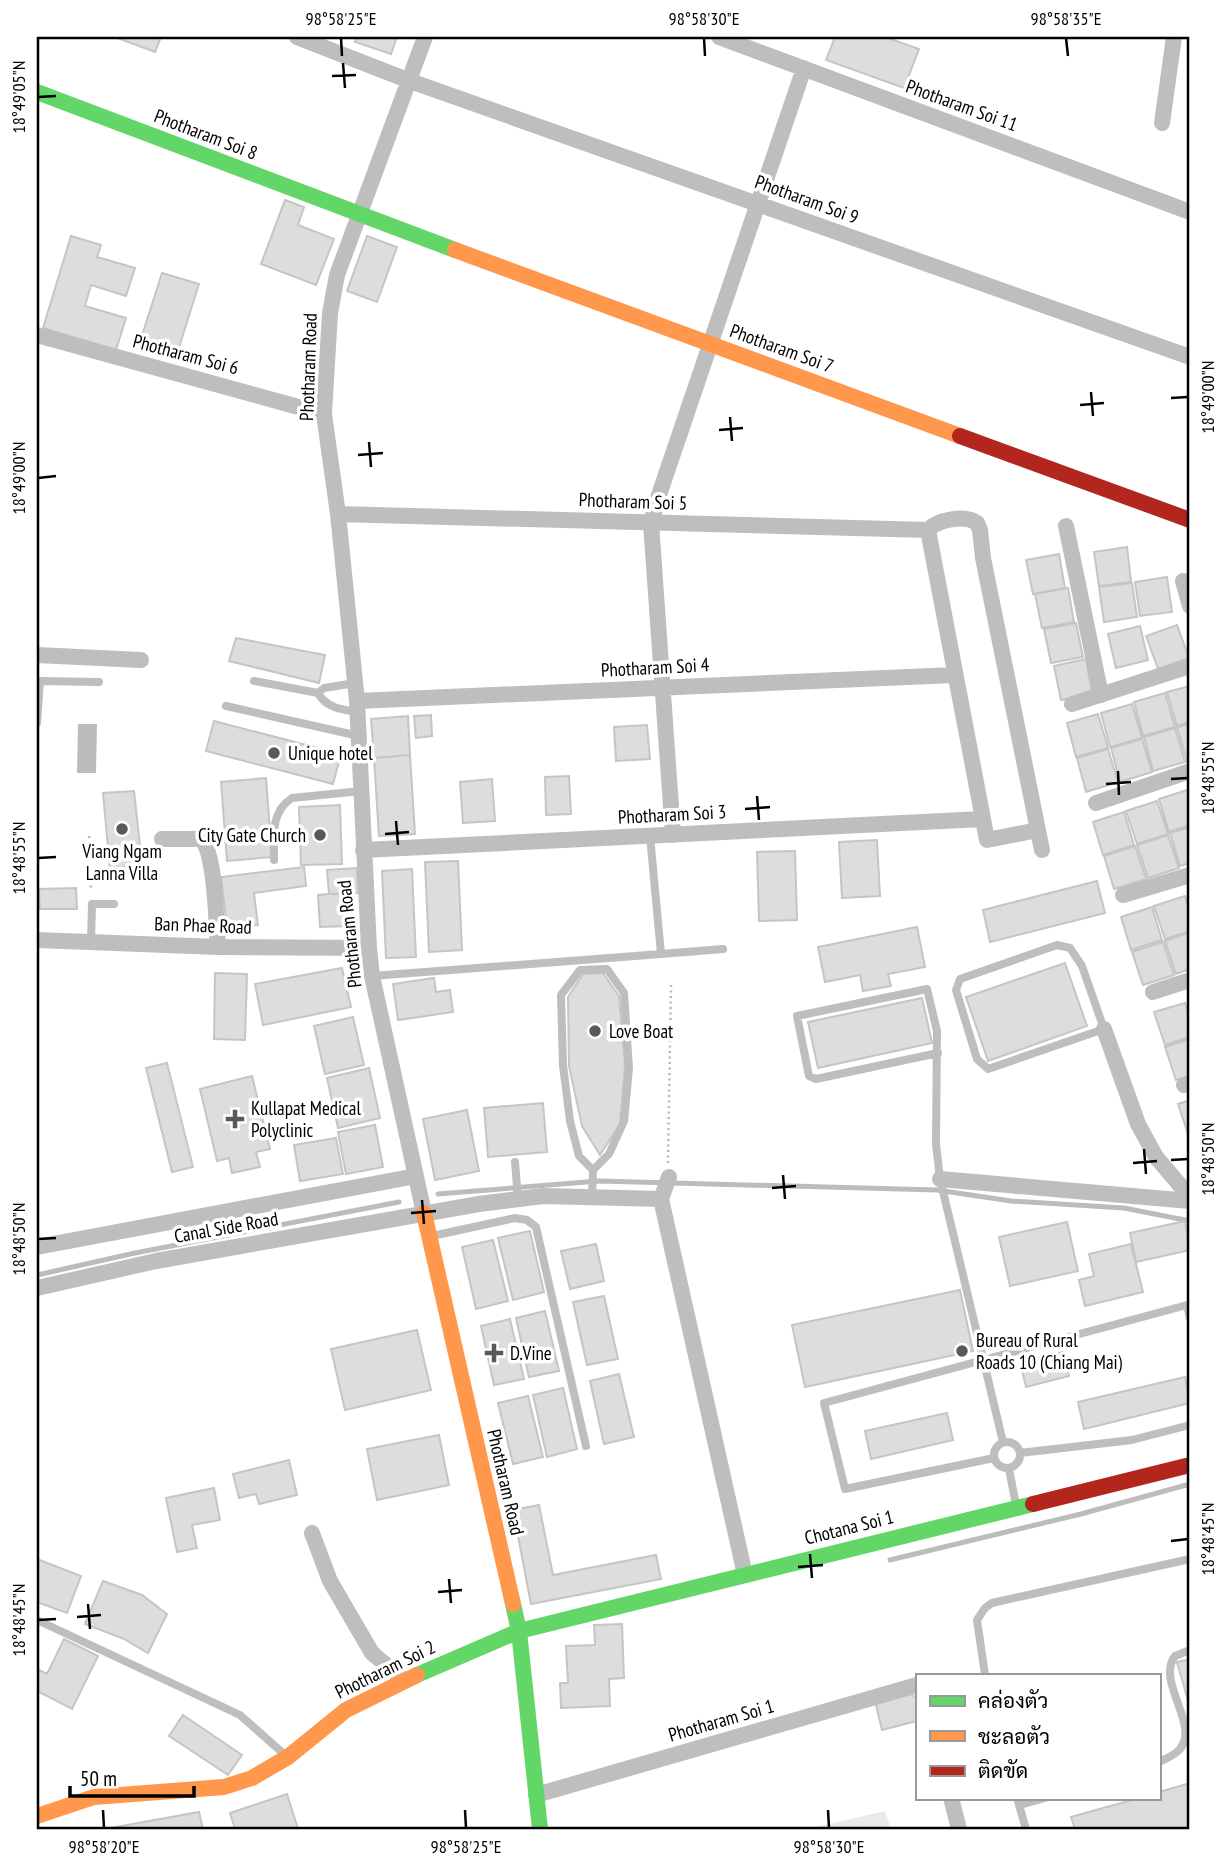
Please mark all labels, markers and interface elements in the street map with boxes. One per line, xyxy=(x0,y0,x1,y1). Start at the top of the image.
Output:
text: 98°58'25"E xyxy=(306,7,376,30)
text: 98°58'30"E xyxy=(669,7,739,30)
text: 98°58'35"E xyxy=(1031,7,1101,30)
text: 18°49'05"N xyxy=(7,61,30,133)
street label: Photharam Soi 11 xyxy=(903,74,1021,136)
street label: Photharam Soi 8 xyxy=(151,103,261,165)
street label: Photharam Soi 9 xyxy=(752,169,862,229)
street label: Photharam Road xyxy=(294,313,322,421)
street label: Photharam Soi 7 xyxy=(727,318,837,378)
street label: Photharam Soi 6 xyxy=(130,328,242,380)
text: 18°49'00"N xyxy=(1196,361,1219,433)
text: 18°49'00"N xyxy=(7,442,30,514)
street label: Photharam Soi 5 xyxy=(578,487,688,515)
street label: Photharam Soi 4 xyxy=(600,652,710,682)
place label: Unique hotel xyxy=(288,741,373,765)
text: 18°48'55"N xyxy=(1196,742,1219,814)
marker: Unique hotel xyxy=(266,745,282,761)
street label: Photharam Soi 3 xyxy=(617,799,727,829)
marker: Viang Ngam Lanna Villa xyxy=(114,821,130,837)
text: 18°48'55"N xyxy=(7,822,30,894)
place label: City Gate Church xyxy=(198,823,306,847)
marker: City Gate Church xyxy=(312,827,328,843)
place label: Viang Ngam Lanna Villa xyxy=(81,839,162,885)
street label: Photharam Road xyxy=(331,879,367,989)
street label: Ban Phae Road xyxy=(154,911,252,939)
place label: Love Boat xyxy=(609,1019,674,1043)
marker: Love Boat xyxy=(587,1023,603,1039)
place label: Kullapat Medical Polyclinic xyxy=(251,1096,361,1142)
marker: Kullapat Medical Polyclinic xyxy=(225,1109,245,1129)
text: 18°48'50"N xyxy=(1196,1123,1219,1195)
text: 18°48'50"N xyxy=(7,1203,30,1275)
street label: Canal Side Road xyxy=(172,1206,280,1248)
place label: Bureau of Rural Roads 10 (Chiang Mai) xyxy=(976,1328,1123,1374)
place label: D.Vine xyxy=(510,1341,552,1365)
marker: D.Vine xyxy=(484,1343,504,1363)
marker: Bureau of Rural Roads 10 (Chiang Mai) xyxy=(954,1343,970,1359)
street label: Photharam Road xyxy=(482,1427,530,1537)
text: 18°48'45"N xyxy=(1196,1503,1219,1575)
street label: Chotana Soi 1 xyxy=(802,1504,896,1550)
text: 18°48'45"N xyxy=(7,1584,30,1656)
street label: Photharam Soi 2 xyxy=(331,1634,439,1704)
legend xyxy=(916,1674,1160,1800)
text: คล่องตัว xyxy=(978,1687,1048,1714)
street label: Photharam Soi 1 xyxy=(666,1694,776,1746)
text: ชะลอตัว xyxy=(978,1723,1050,1750)
scale bar xyxy=(70,1754,194,1798)
text: ติดขัด xyxy=(978,1757,1028,1784)
text: 50 m xyxy=(80,1765,117,1792)
text: 98°58'20"E xyxy=(69,1835,139,1858)
text: 98°58'25"E xyxy=(431,1835,501,1858)
text: 98°58'30"E xyxy=(794,1835,864,1858)

